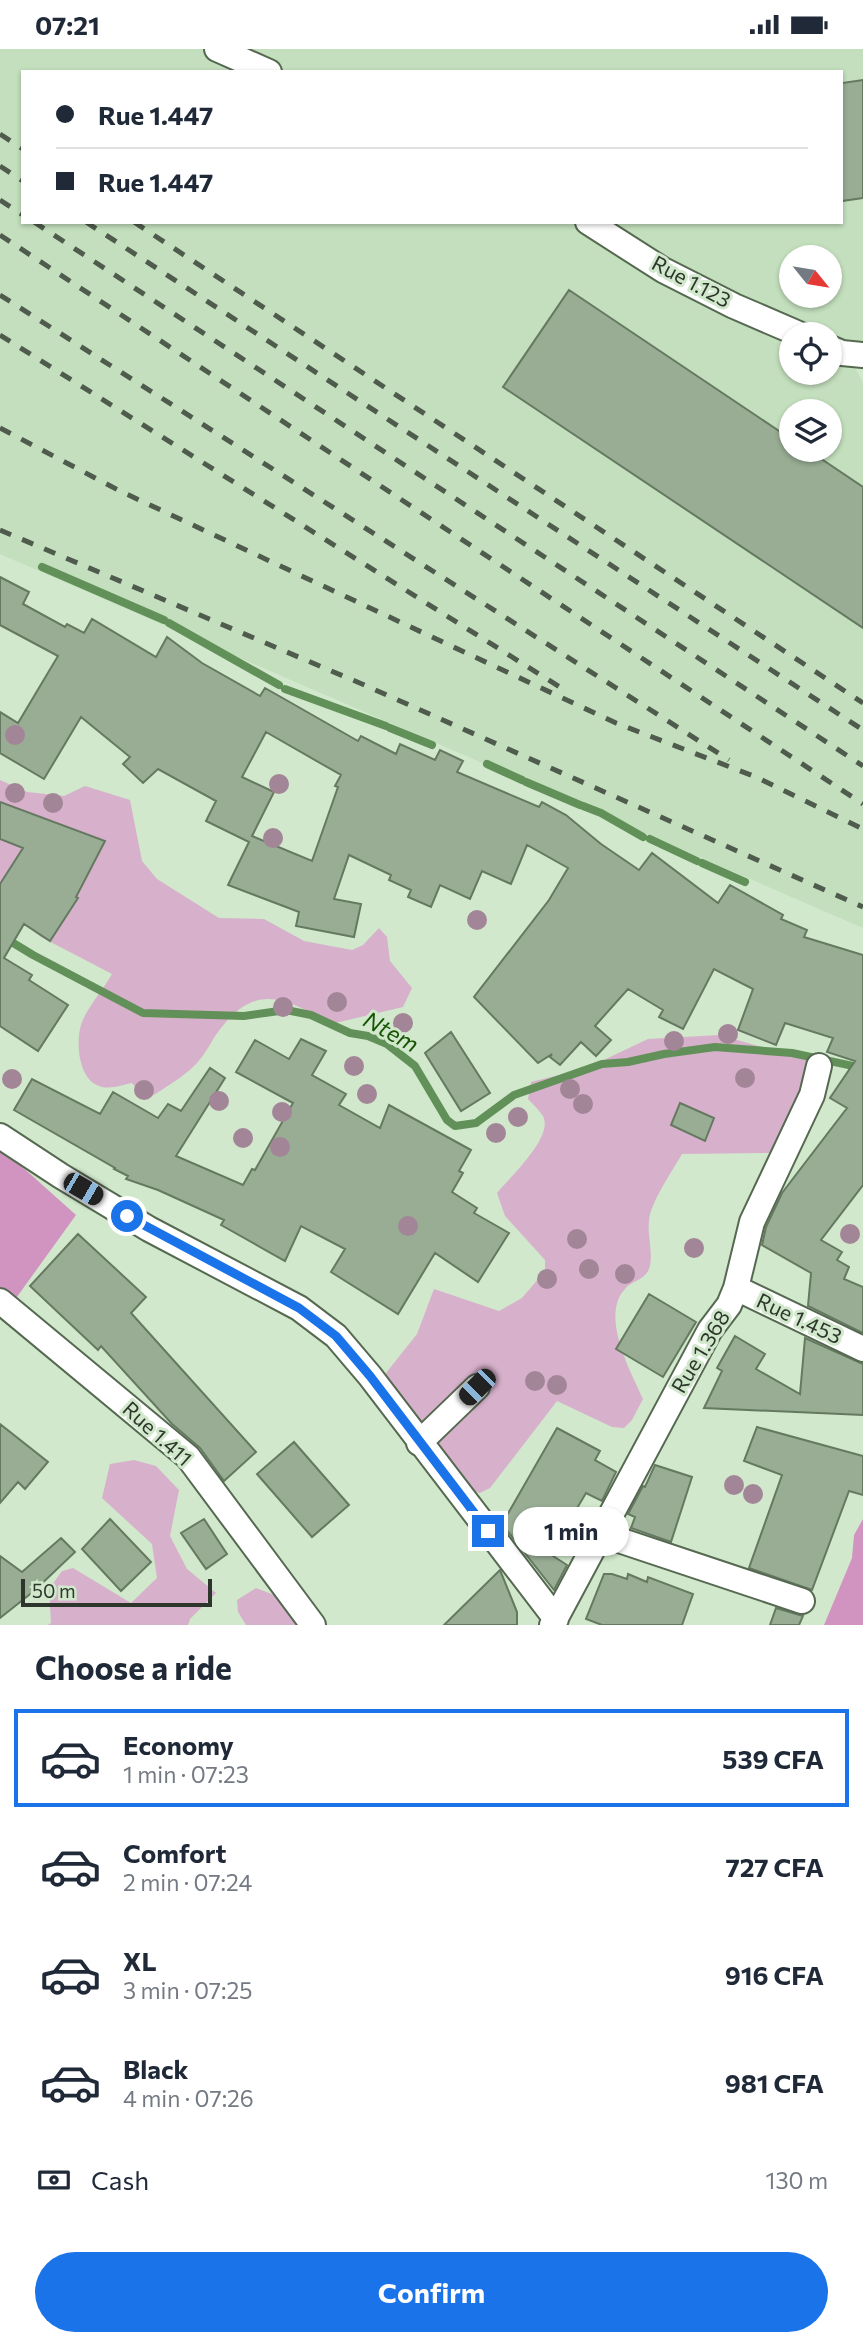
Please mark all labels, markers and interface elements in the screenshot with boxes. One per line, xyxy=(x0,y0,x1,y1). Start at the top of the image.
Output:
text: 07:21 xyxy=(35,9,100,40)
text: Rue 1.447 xyxy=(98,99,213,130)
text: Rue 1.447 xyxy=(98,166,213,197)
north arrow xyxy=(779,245,842,308)
map controls xyxy=(779,245,842,462)
street label: Rue 1.123 xyxy=(648,250,735,312)
button: locate xyxy=(779,322,842,385)
button: layers xyxy=(779,399,842,462)
water label: Ntem xyxy=(359,1005,424,1058)
car xyxy=(60,1169,107,1209)
route start xyxy=(111,1200,143,1232)
street label: Rue 1.453 xyxy=(753,1287,846,1348)
street label: Rue 1.368 xyxy=(665,1305,734,1397)
car xyxy=(455,1365,500,1409)
street label: Rue 1.411 xyxy=(118,1395,198,1470)
callout: 1 min xyxy=(512,1507,628,1555)
route end xyxy=(472,1515,504,1547)
text: 1 min xyxy=(544,1517,598,1545)
scale bar xyxy=(21,1576,212,1608)
text: 50 m xyxy=(32,1579,76,1602)
text: Choose a ride xyxy=(35,1647,232,1687)
icon: car xyxy=(39,1727,102,1790)
text: Economy xyxy=(123,1729,234,1760)
text: 539 CFA xyxy=(722,1743,824,1774)
text: 1 min · 07:23 xyxy=(123,1760,249,1788)
icon: car xyxy=(39,1835,102,1898)
text: Comfort xyxy=(123,1837,226,1868)
text: 727 CFA xyxy=(725,1851,824,1882)
text: 2 min · 07:24 xyxy=(123,1868,252,1896)
icon: car xyxy=(39,1943,102,2006)
text: XL xyxy=(123,1945,157,1976)
text: 916 CFA xyxy=(725,1959,824,1990)
text: 3 min · 07:25 xyxy=(123,1976,252,2004)
icon: car xyxy=(39,2051,102,2114)
text: Black xyxy=(123,2053,189,2084)
text: 981 CFA xyxy=(725,2067,824,2098)
text: 4 min · 07:26 xyxy=(123,2084,254,2112)
icon: cash xyxy=(35,2161,73,2199)
text: Cash xyxy=(91,2164,149,2195)
text: 130 m xyxy=(766,2166,828,2194)
button: Confirm xyxy=(35,2252,828,2332)

